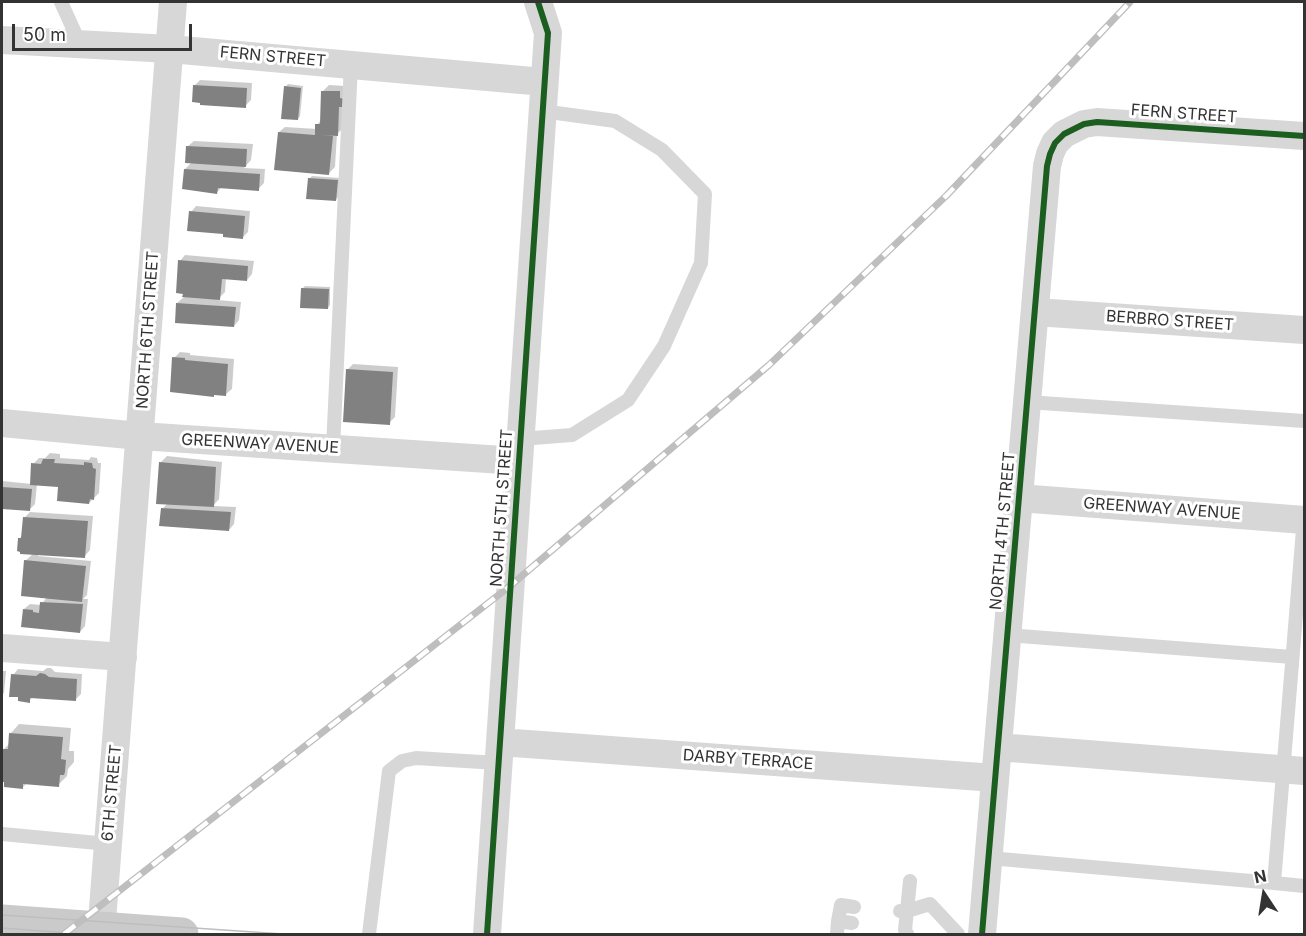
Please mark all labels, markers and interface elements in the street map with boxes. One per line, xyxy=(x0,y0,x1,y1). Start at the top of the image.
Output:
scale bar xyxy=(15,12,195,50)
text: 50 m xyxy=(23,24,66,45)
street label: FERN STREET xyxy=(219,43,327,71)
street label: FERN STREET xyxy=(1130,101,1238,127)
street label: NORTH 6TH STREET xyxy=(133,250,163,410)
street label: BERBRO STREET xyxy=(1105,307,1235,335)
street label: NORTH 5TH STREET xyxy=(487,428,517,588)
street label: GREENWAY AVENUE xyxy=(181,430,339,458)
street label: NORTH 4TH STREET xyxy=(987,451,1019,611)
street label: GREENWAY AVENUE xyxy=(1083,494,1241,524)
street label: 6TH STREET xyxy=(98,744,126,842)
street label: DARBY TERRACE xyxy=(682,746,814,774)
north arrow xyxy=(1234,864,1294,924)
text: N xyxy=(1252,865,1268,887)

